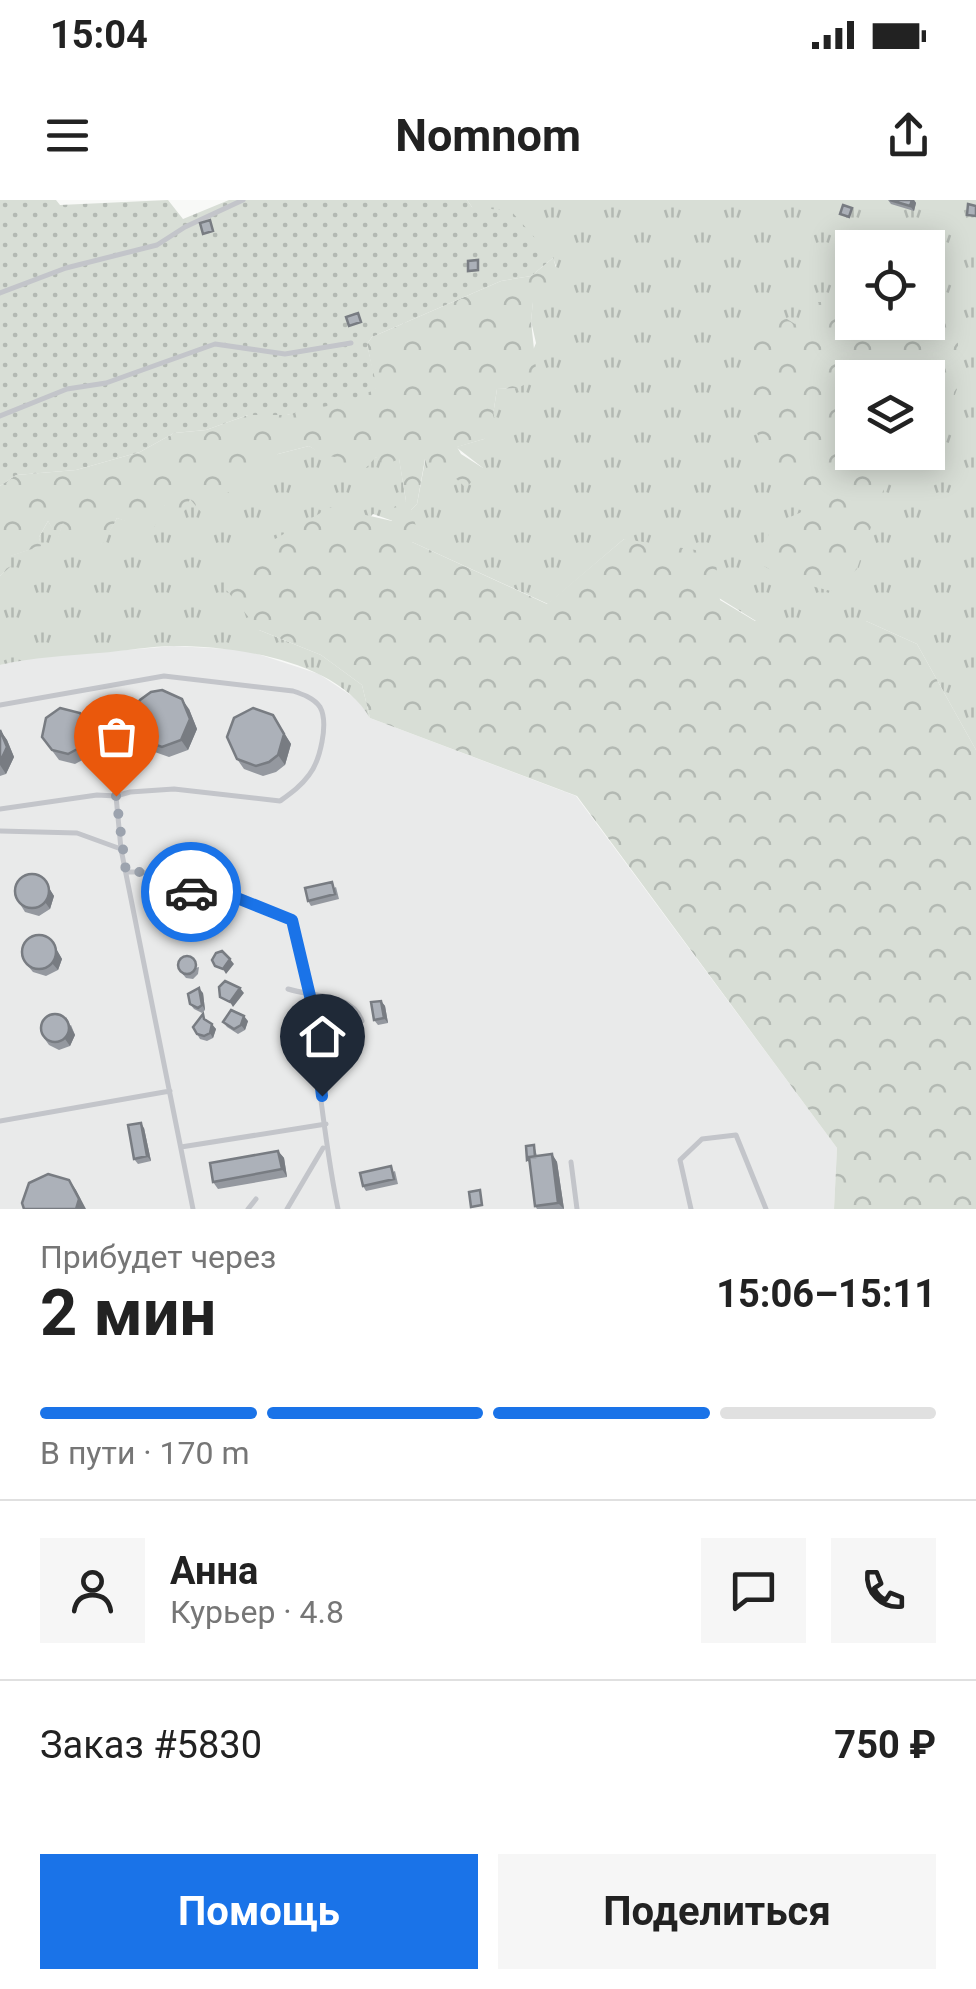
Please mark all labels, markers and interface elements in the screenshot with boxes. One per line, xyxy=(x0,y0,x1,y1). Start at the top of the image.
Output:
text: 15:04 xyxy=(50,13,148,57)
icon: menu xyxy=(40,108,95,163)
icon: share xyxy=(881,108,936,163)
text: Nomnom xyxy=(395,109,581,162)
map controls xyxy=(835,230,945,470)
button: locate xyxy=(835,230,945,340)
button: layers xyxy=(835,360,945,470)
pin xyxy=(74,694,159,797)
icon: bag xyxy=(89,709,144,764)
courier xyxy=(141,842,241,942)
icon: car xyxy=(164,865,219,920)
pin xyxy=(280,994,365,1097)
icon: home xyxy=(295,1009,350,1064)
text: Прибудет через xyxy=(40,1238,276,1276)
text: 15:06–15:11 xyxy=(716,1272,936,1316)
text: 2 мин xyxy=(40,1275,216,1351)
text: В пути · 170 m xyxy=(40,1434,250,1472)
button: person xyxy=(40,1538,145,1643)
button: chat xyxy=(701,1538,806,1643)
button: phone xyxy=(831,1538,936,1643)
text: Анна xyxy=(170,1549,258,1593)
text: Курьер · 4.8 xyxy=(170,1593,344,1631)
text: Заказ #5830 xyxy=(40,1723,262,1767)
text: 750 ₽ xyxy=(834,1723,936,1767)
button: Помощь xyxy=(40,1854,478,1969)
button: Поделиться xyxy=(498,1854,936,1969)

